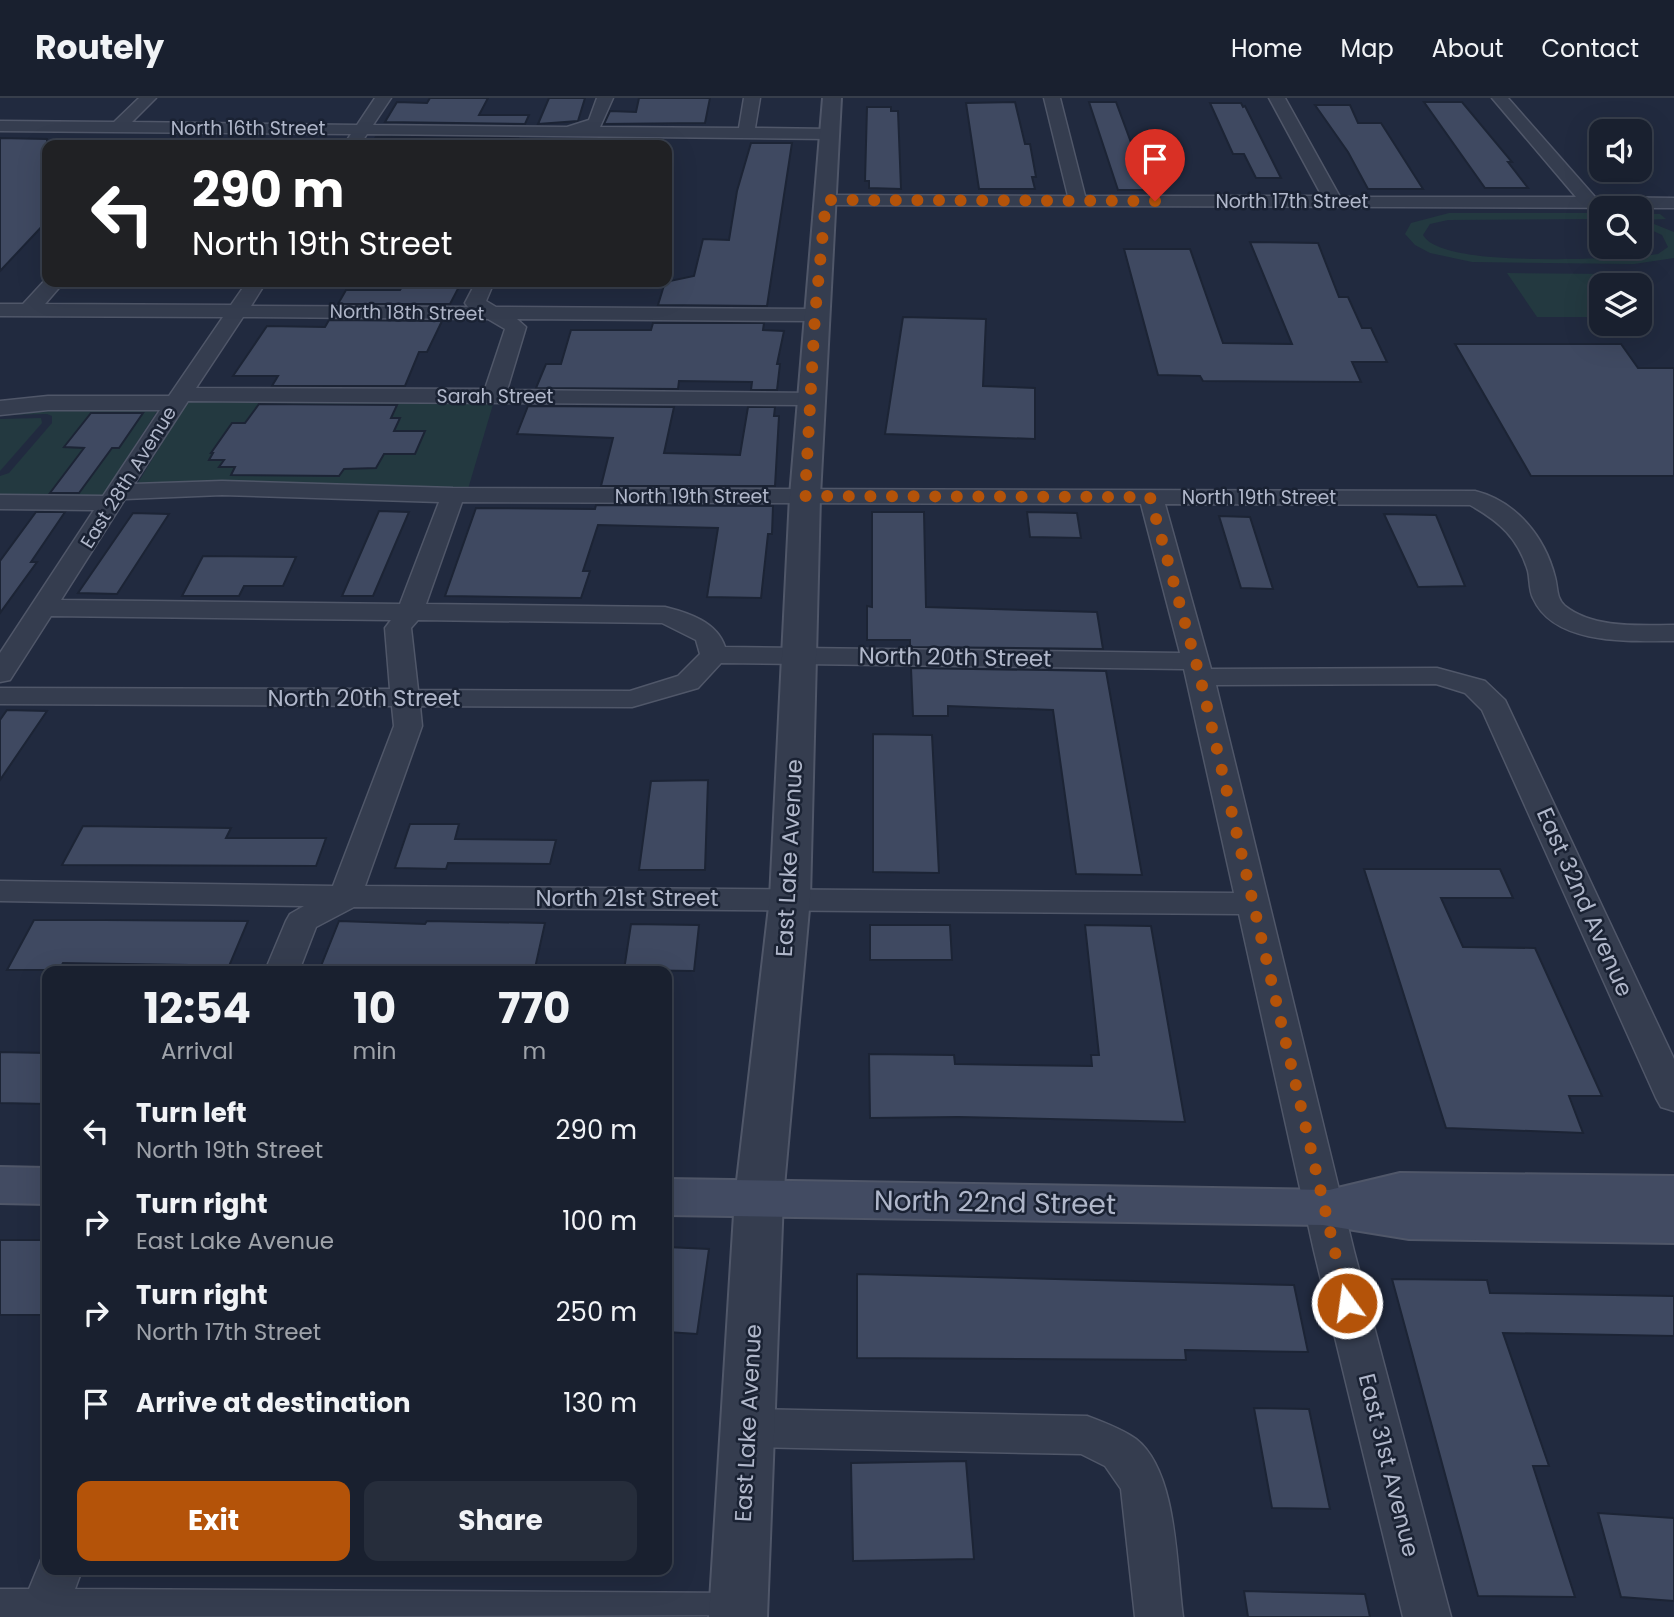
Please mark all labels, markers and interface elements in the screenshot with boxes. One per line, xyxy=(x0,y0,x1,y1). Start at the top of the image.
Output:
text: Routely xyxy=(35,24,164,71)
text: Home xyxy=(1231,32,1303,65)
text: Map xyxy=(1341,32,1394,65)
text: About xyxy=(1432,32,1503,65)
text: Contact xyxy=(1541,32,1639,65)
street label: North 16th Street xyxy=(171,115,325,142)
map controls xyxy=(1589,119,1652,336)
button: sound xyxy=(1589,119,1652,182)
pin xyxy=(1125,129,1185,201)
icon: arrive xyxy=(1136,140,1174,178)
text: 290 m xyxy=(192,156,344,224)
icon: left xyxy=(77,168,168,259)
street label: North 17th Street xyxy=(1216,188,1369,215)
button: search xyxy=(1589,196,1652,259)
text: North 19th Street xyxy=(192,221,452,266)
button: layers xyxy=(1589,273,1652,336)
street label: North 18th Street xyxy=(329,298,485,327)
street label: Sarah Street xyxy=(437,383,553,410)
street label: East 28th Avenue xyxy=(74,401,183,554)
street label: North 19th Street xyxy=(615,483,769,510)
street label: North 19th Street xyxy=(1182,484,1336,511)
street label: North 20th Street xyxy=(858,639,1052,675)
street label: North 20th Street xyxy=(268,682,460,714)
street label: East Lake Avenue xyxy=(768,758,810,958)
street label: East 32nd Avenue xyxy=(1529,803,1641,1001)
street label: North 21st Street xyxy=(535,882,719,914)
text: 12:54 xyxy=(144,979,251,1038)
text: 10 xyxy=(353,979,396,1038)
text: 770 xyxy=(498,979,570,1038)
text: Arrival xyxy=(161,1035,233,1067)
text: min xyxy=(353,1035,397,1067)
text: m xyxy=(522,1035,546,1067)
text: Turn left xyxy=(136,1095,247,1131)
icon: left xyxy=(77,1112,115,1150)
text: 290 m xyxy=(556,1112,637,1148)
text: North 19th Street xyxy=(136,1134,323,1166)
street label: North 22nd Street xyxy=(874,1181,1116,1224)
text: Turn right xyxy=(136,1186,268,1222)
icon: right xyxy=(77,1203,115,1241)
text: 100 m xyxy=(562,1203,637,1239)
text: East Lake Avenue xyxy=(136,1225,334,1257)
position arrow xyxy=(1310,1266,1384,1340)
text: Turn right xyxy=(136,1277,268,1313)
icon: right xyxy=(77,1294,115,1332)
text: 250 m xyxy=(556,1294,637,1330)
text: North 17th Street xyxy=(136,1316,321,1348)
street label: East Lake Avenue xyxy=(727,1323,769,1523)
street label: East 31st Avenue xyxy=(1351,1370,1427,1560)
icon: arrive xyxy=(77,1385,115,1423)
text: Arrive at destination xyxy=(136,1385,411,1421)
text: 130 m xyxy=(563,1385,637,1421)
button: Exit xyxy=(77,1481,350,1561)
button: Share xyxy=(364,1481,637,1561)

